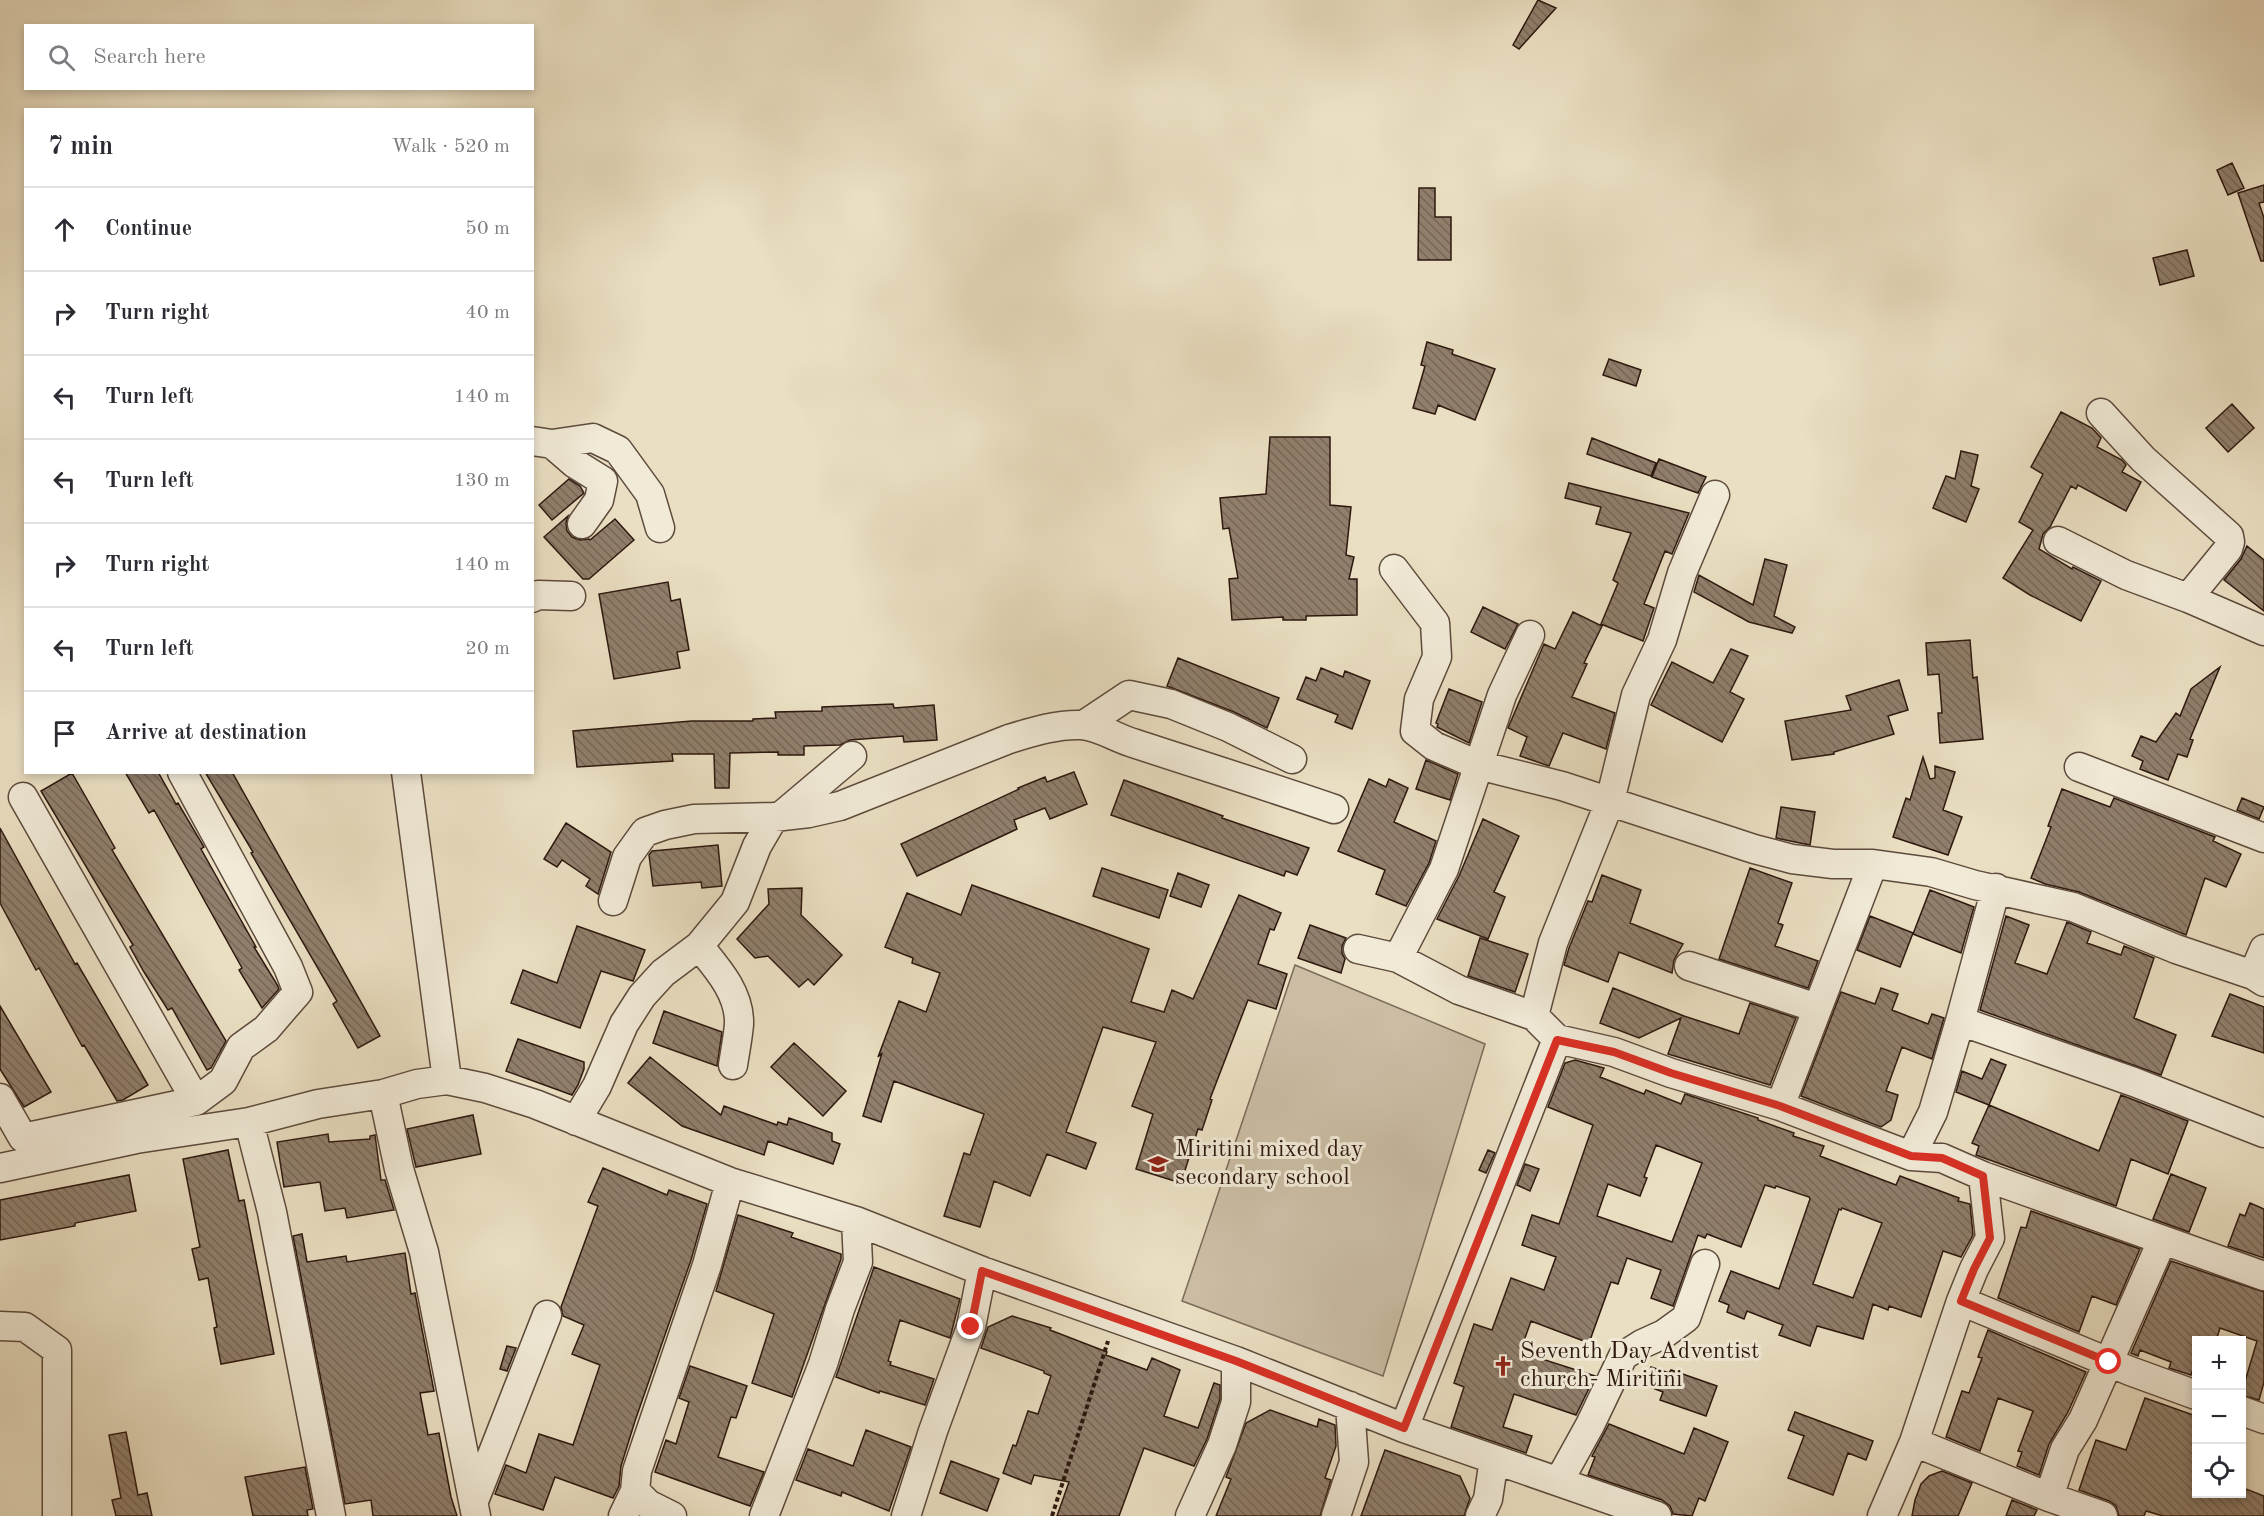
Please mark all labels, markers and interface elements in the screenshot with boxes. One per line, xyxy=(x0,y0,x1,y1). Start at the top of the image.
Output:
search box xyxy=(24,24,534,90)
icon: search xyxy=(45,41,78,74)
text: Search here xyxy=(93,46,206,68)
text: 7 min xyxy=(48,134,113,160)
text: Walk · 520 m xyxy=(391,137,510,157)
icon: ahead xyxy=(48,213,81,246)
text: Continue xyxy=(105,218,192,240)
text: 50 m xyxy=(465,219,510,239)
icon: right xyxy=(48,297,81,330)
text: Turn right xyxy=(105,302,209,324)
text: 40 m xyxy=(465,303,510,323)
icon: left xyxy=(48,381,81,414)
text: Turn left xyxy=(105,386,194,408)
text: 140 m xyxy=(454,387,510,407)
icon: left xyxy=(48,465,81,498)
text: Turn left xyxy=(105,470,194,492)
text: 130 m xyxy=(454,471,510,491)
icon: right xyxy=(48,549,81,582)
text: Turn right xyxy=(105,554,209,576)
text: 140 m xyxy=(454,555,510,575)
icon: left xyxy=(48,633,81,666)
text: Turn left xyxy=(105,638,194,660)
text: 20 m xyxy=(465,639,510,659)
icon: arrive xyxy=(48,717,81,750)
text: Arrive at destination xyxy=(105,722,307,744)
place label: Miritini mixed day secondary school xyxy=(1175,1138,1364,1190)
school or university icon: Miritini mixed day secondary school xyxy=(1146,1152,1170,1176)
route end xyxy=(957,1313,983,1339)
map controls xyxy=(2192,1336,2246,1498)
button: + xyxy=(2192,1336,2246,1390)
place label: Seventh Day Adventist church- Miritini xyxy=(1520,1340,1759,1392)
route start xyxy=(2095,1348,2121,1374)
church icon: Seventh Day Adventist church- Miritini xyxy=(1491,1354,1515,1378)
button: − xyxy=(2192,1390,2246,1444)
button: locate xyxy=(2192,1444,2246,1498)

